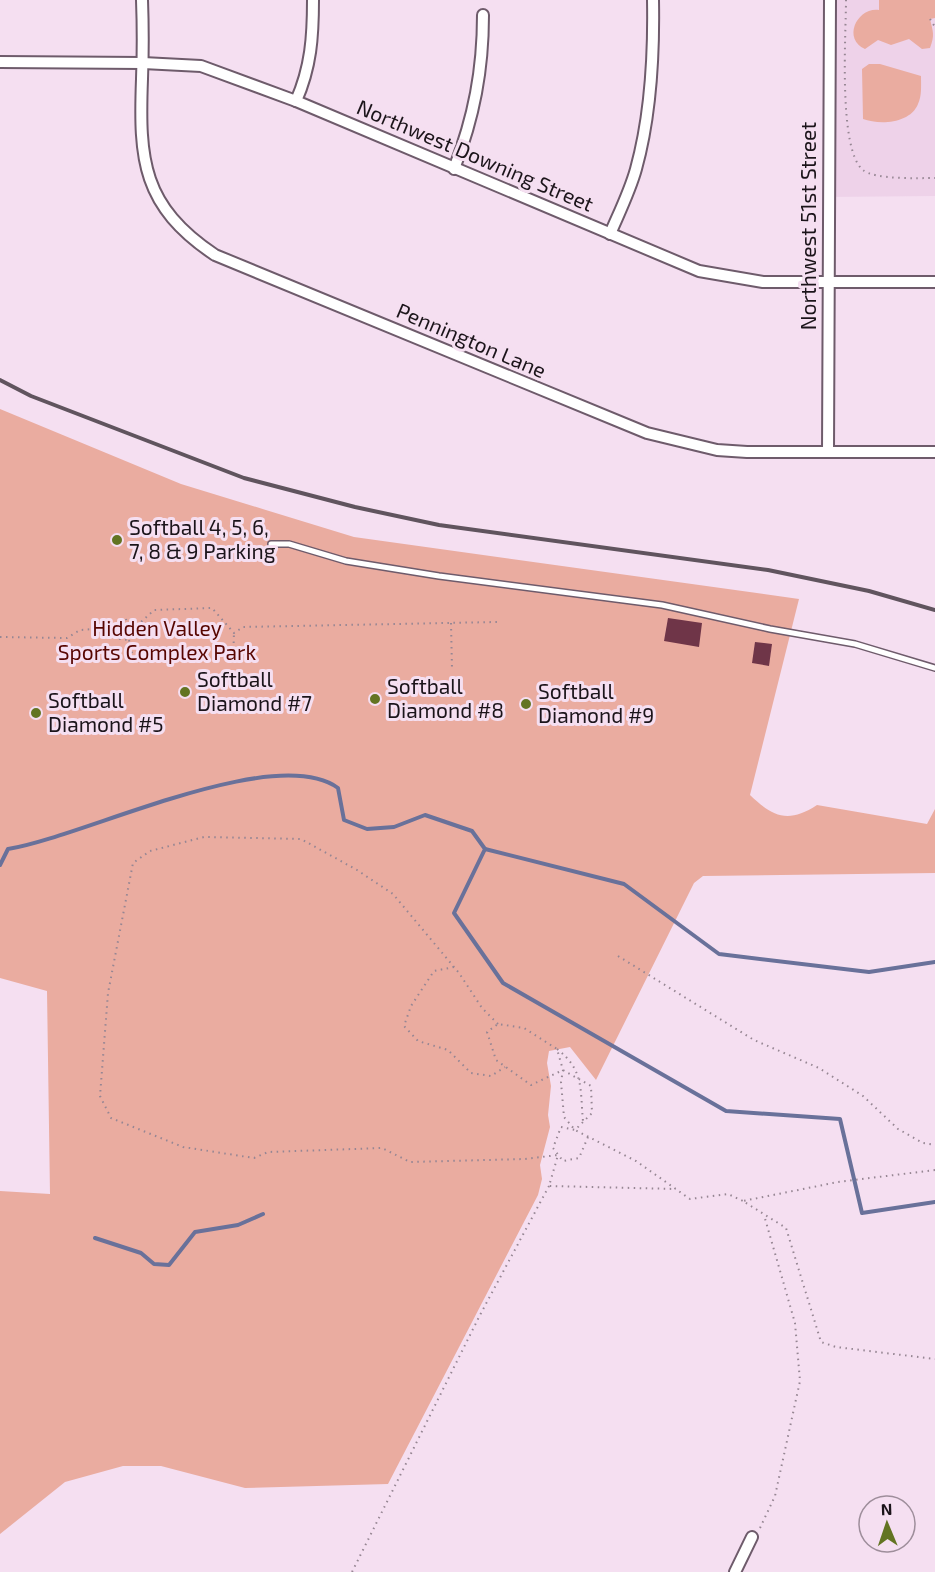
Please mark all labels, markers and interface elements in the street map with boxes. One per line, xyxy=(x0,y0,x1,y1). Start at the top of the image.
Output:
street label: Northwest Downing Street xyxy=(353,93,598,216)
street label: Northwest 51st Street xyxy=(795,122,820,330)
street label: Pennington Lane xyxy=(393,297,550,382)
place label: Softball 4, 5, 6, 7, 8 & 9 Parking xyxy=(129,514,276,563)
marker: Softball 4, 5, 6, 7, 8 & 9 Parking xyxy=(110,533,124,547)
park label: Hidden Valley Sports Complex Park xyxy=(58,615,256,664)
place label: Softball Diamond #7 xyxy=(197,666,312,715)
place label: Softball Diamond #8 xyxy=(387,673,504,722)
place label: Softball Diamond #9 xyxy=(538,678,654,727)
marker: Softball Diamond #7 xyxy=(178,685,192,699)
place label: Softball Diamond #5 xyxy=(48,687,164,736)
marker: Softball Diamond #8 xyxy=(368,692,382,706)
marker: Softball Diamond #9 xyxy=(519,697,533,711)
marker: Softball Diamond #5 xyxy=(29,706,43,720)
north arrow xyxy=(857,1494,917,1554)
text: N xyxy=(880,1499,893,1518)

